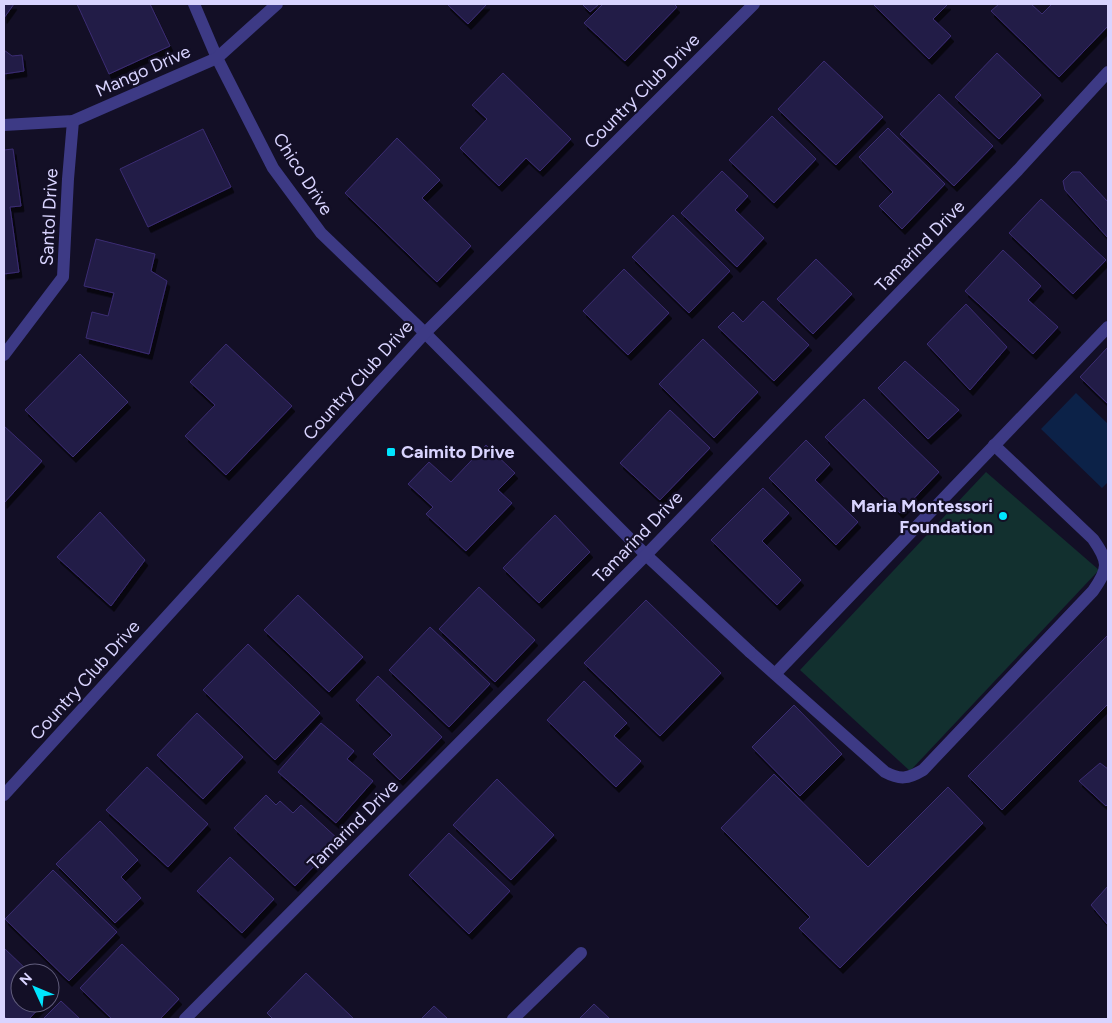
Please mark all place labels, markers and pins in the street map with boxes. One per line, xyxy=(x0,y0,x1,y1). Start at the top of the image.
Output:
place label: Caimito Drive xyxy=(401,441,514,463)
marker: Caimito Drive xyxy=(385,446,397,458)
place label: Maria Montessori Foundation xyxy=(851,495,993,538)
marker: Maria Montessori Foundation xyxy=(997,510,1009,522)

